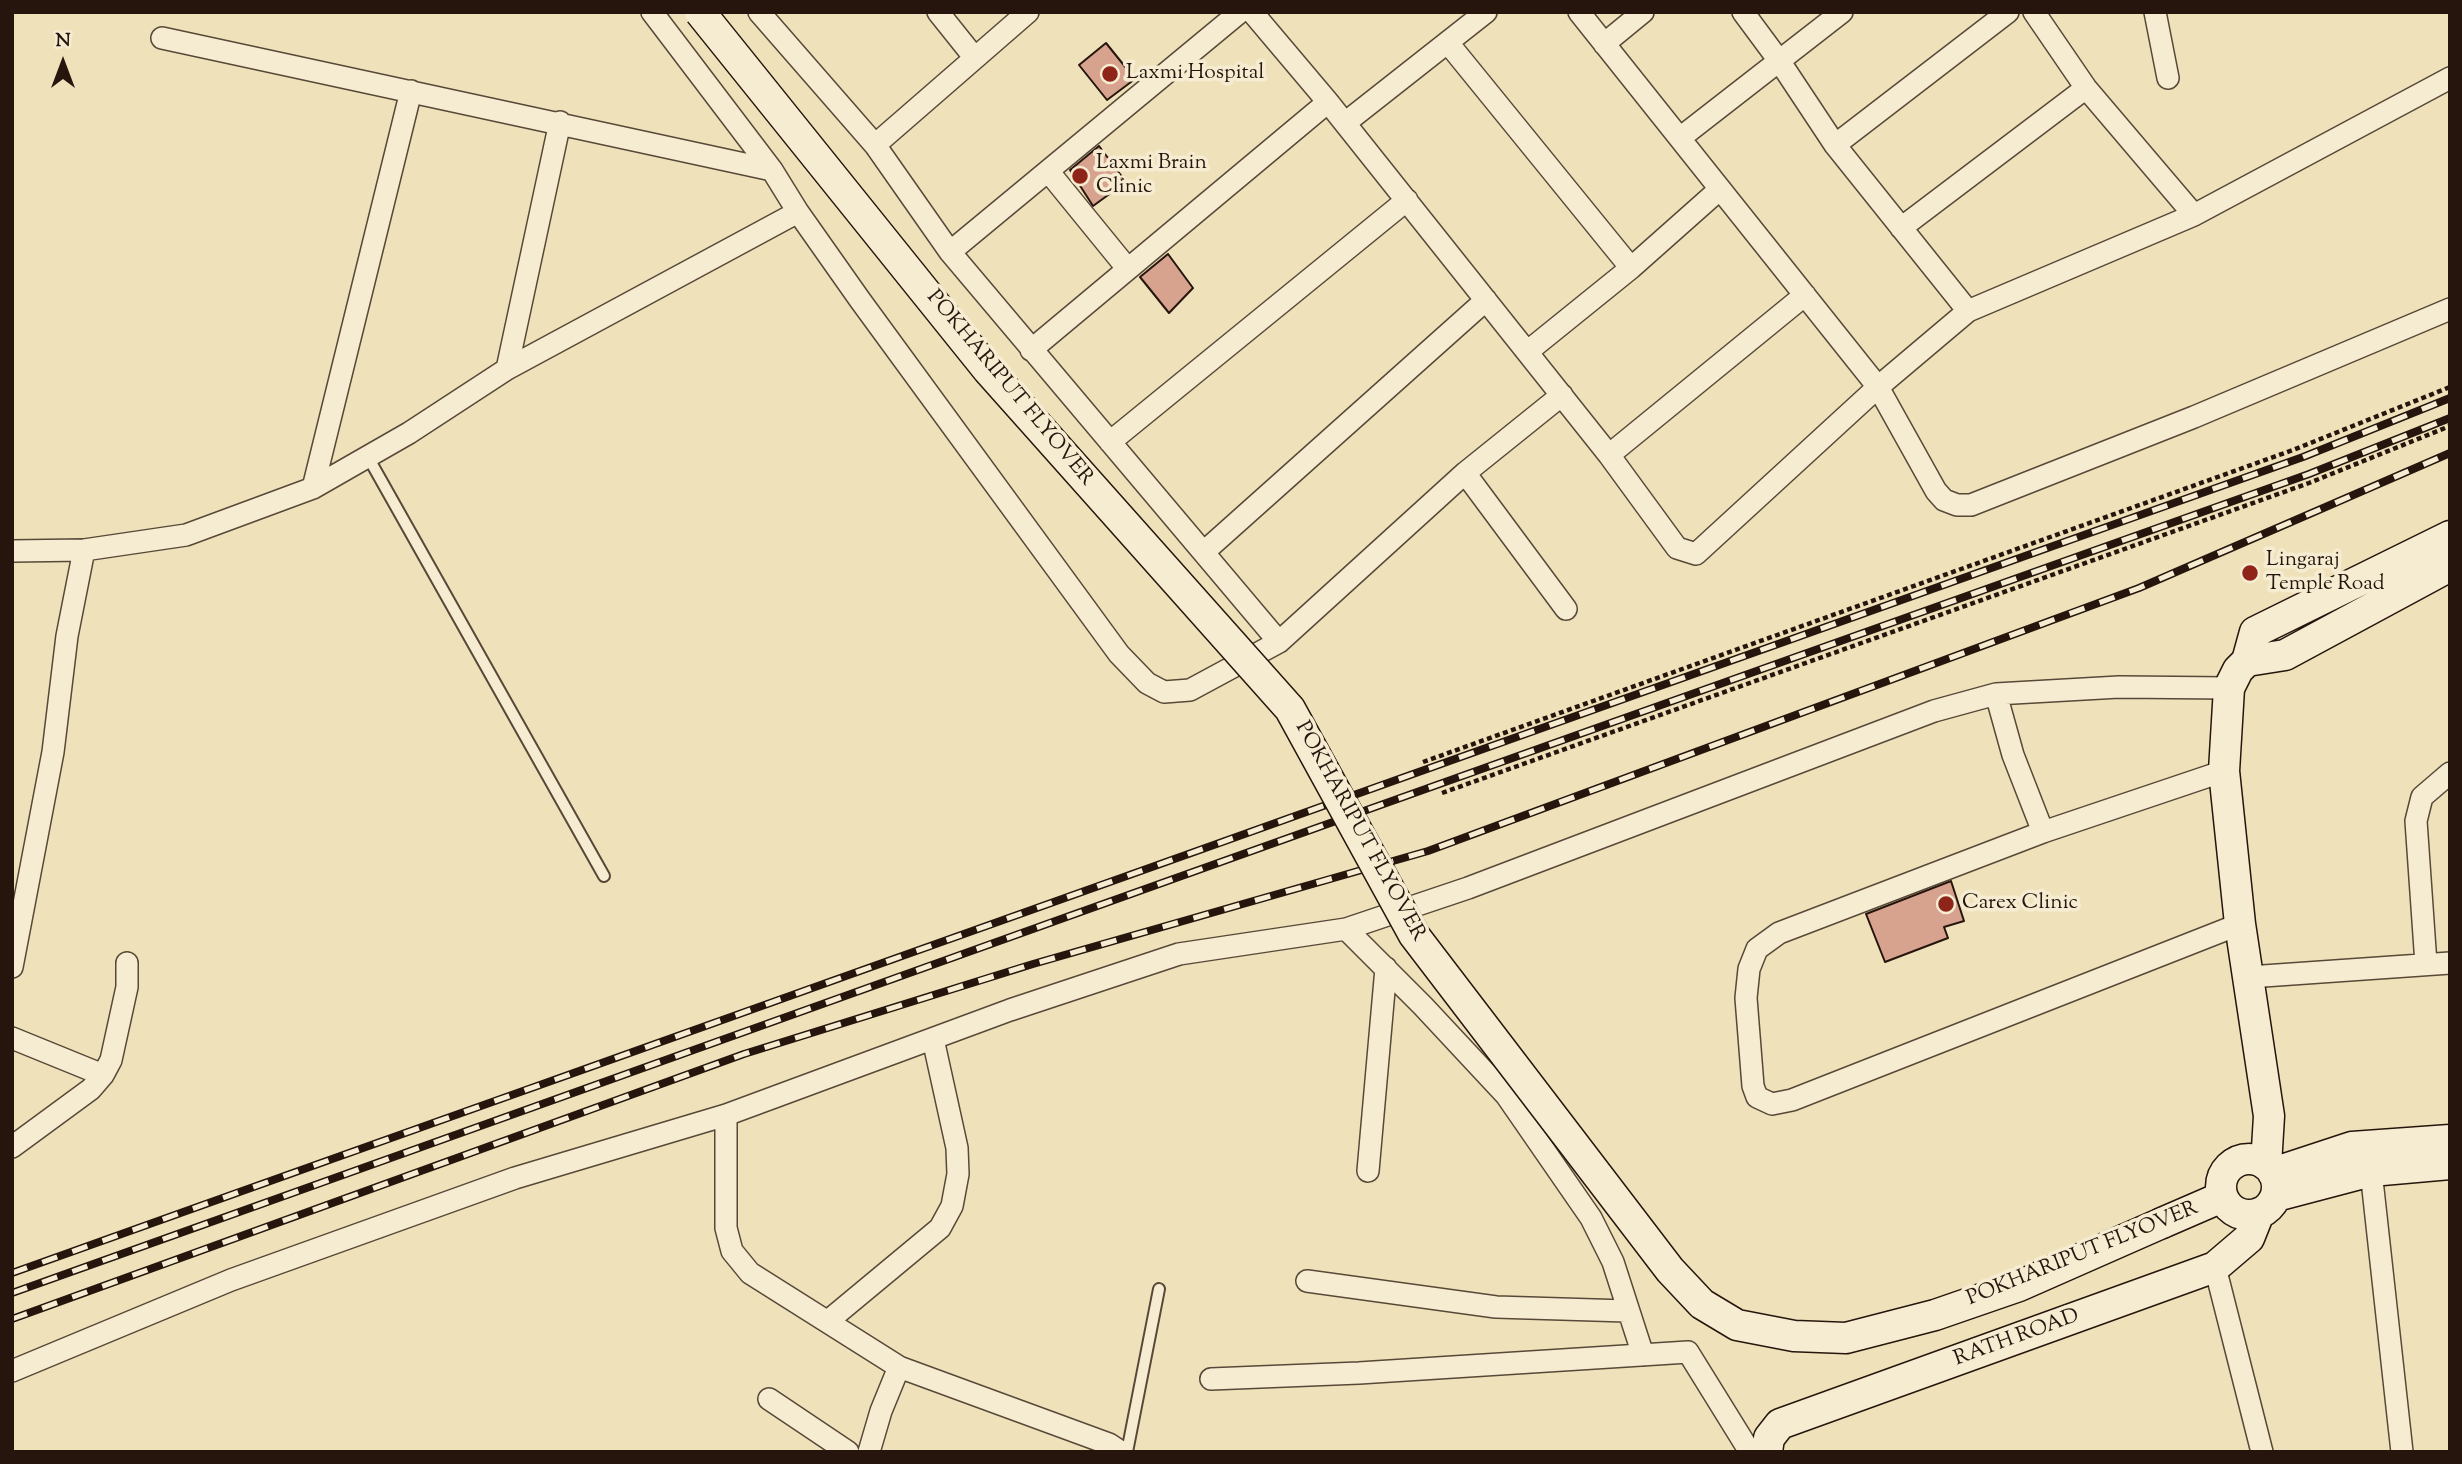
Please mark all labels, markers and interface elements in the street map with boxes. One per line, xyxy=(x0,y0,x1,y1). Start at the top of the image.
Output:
north arrow xyxy=(28,28,98,98)
text: N xyxy=(55,28,71,55)
place label: Laxmi Hospital xyxy=(1126,61,1264,87)
marker: Laxmi Hospital xyxy=(1100,64,1120,84)
place label: Laxmi Brain Clinic xyxy=(1096,151,1207,201)
marker: Laxmi Brain Clinic xyxy=(1070,166,1090,186)
street label: POKHARIPUT FLYOVER xyxy=(920,286,1098,492)
place label: Lingaraj Temple Road xyxy=(2266,548,2385,598)
marker: Lingaraj Temple Road xyxy=(2240,563,2260,583)
street label: POKHARIPUT FLYOVER xyxy=(1288,718,1430,946)
place label: Carex Clinic xyxy=(1962,891,2078,917)
marker: Carex Clinic xyxy=(1936,894,1956,914)
street label: POKHARIPUT FLYOVER xyxy=(1964,1197,2202,1313)
street label: RATH ROAD xyxy=(1951,1305,2083,1373)

